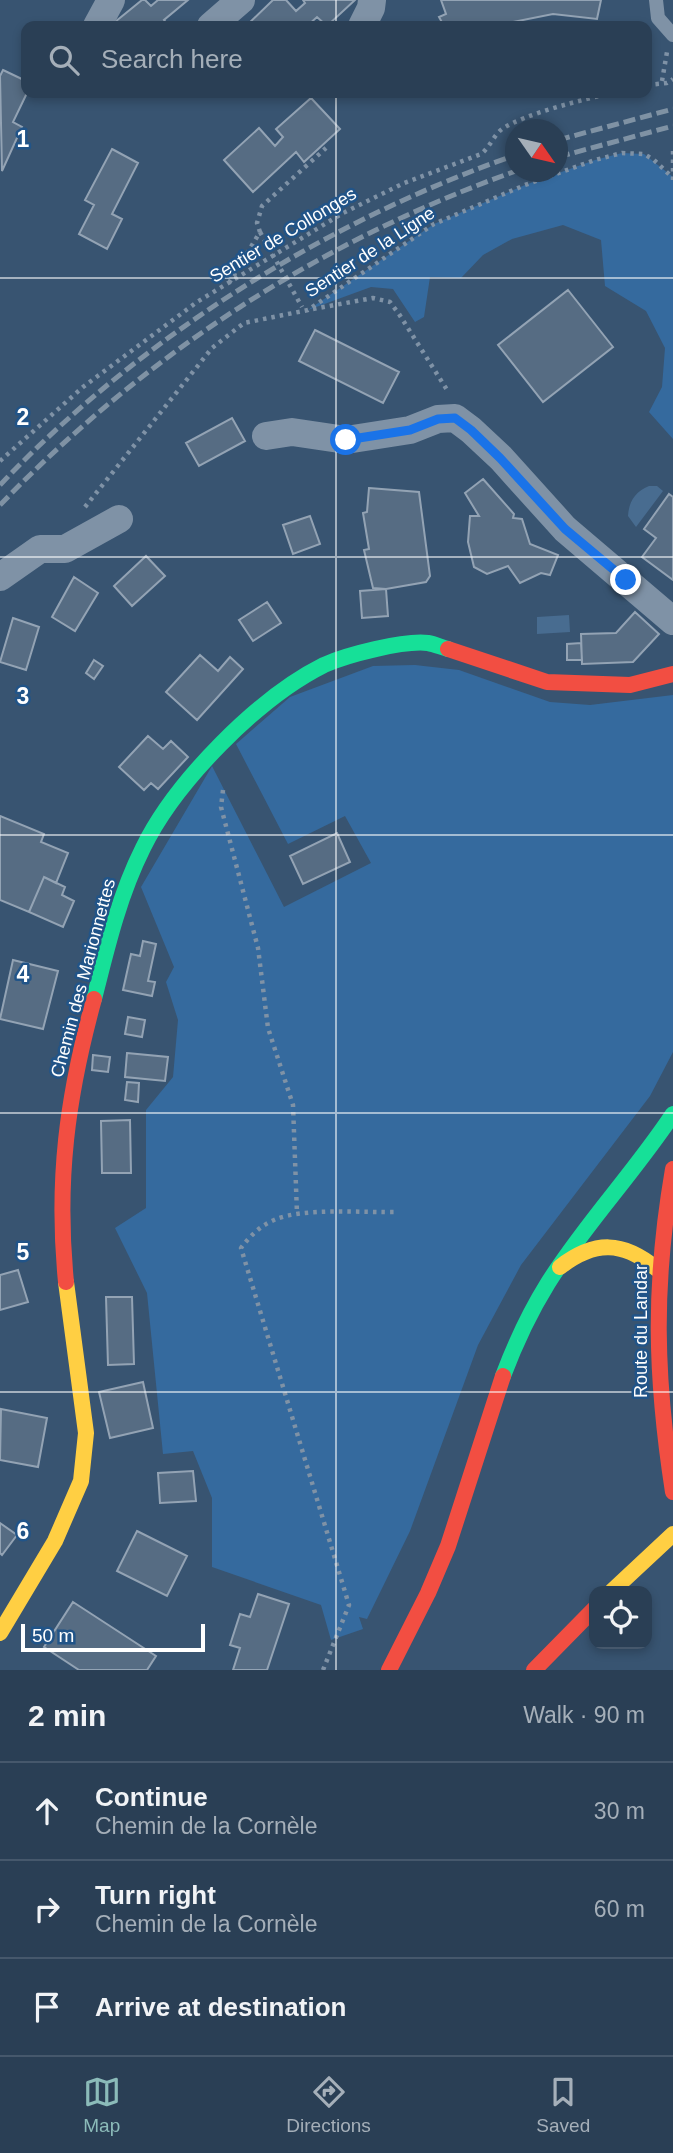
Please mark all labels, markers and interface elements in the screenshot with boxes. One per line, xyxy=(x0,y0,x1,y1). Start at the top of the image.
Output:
search box xyxy=(21,21,652,98)
icon: search xyxy=(45,41,83,79)
text: Search here xyxy=(101,44,243,74)
north arrow xyxy=(505,119,568,182)
text: 1 xyxy=(17,126,30,152)
street label: Sentier de Collonges xyxy=(206,183,360,287)
street label: Sentier de la Ligne xyxy=(302,203,438,301)
text: 2 xyxy=(17,404,29,430)
route start xyxy=(330,424,361,455)
route end xyxy=(610,564,641,595)
text: 3 xyxy=(17,683,29,709)
street label: Chemin des Marionnettes xyxy=(47,876,119,1080)
text: 4 xyxy=(17,961,30,987)
text: 5 xyxy=(17,1239,30,1265)
street label: Route du Landar xyxy=(631,1264,651,1398)
text: 6 xyxy=(17,1518,29,1544)
map controls xyxy=(589,1586,652,1649)
button: locate xyxy=(589,1586,652,1649)
scale bar xyxy=(21,1621,205,1653)
text: 50 m xyxy=(32,1625,74,1646)
text: 2 min xyxy=(28,1699,106,1732)
text: Walk · 90 m xyxy=(523,1702,645,1728)
text: Continue xyxy=(95,1782,208,1812)
icon: ahead xyxy=(28,1792,66,1830)
text: 30 m xyxy=(594,1798,645,1824)
text: Chemin de la Cornèle xyxy=(95,1813,317,1839)
text: Turn right xyxy=(95,1880,216,1910)
icon: right xyxy=(28,1890,66,1928)
text: 60 m xyxy=(594,1896,645,1922)
text: Chemin de la Cornèle xyxy=(95,1911,317,1937)
icon: arrive xyxy=(28,1988,66,2026)
text: Arrive at destination xyxy=(95,1992,346,2022)
tab: Map xyxy=(83,2073,121,2137)
tab: Directions xyxy=(286,2073,371,2137)
tab: Saved xyxy=(536,2073,590,2137)

